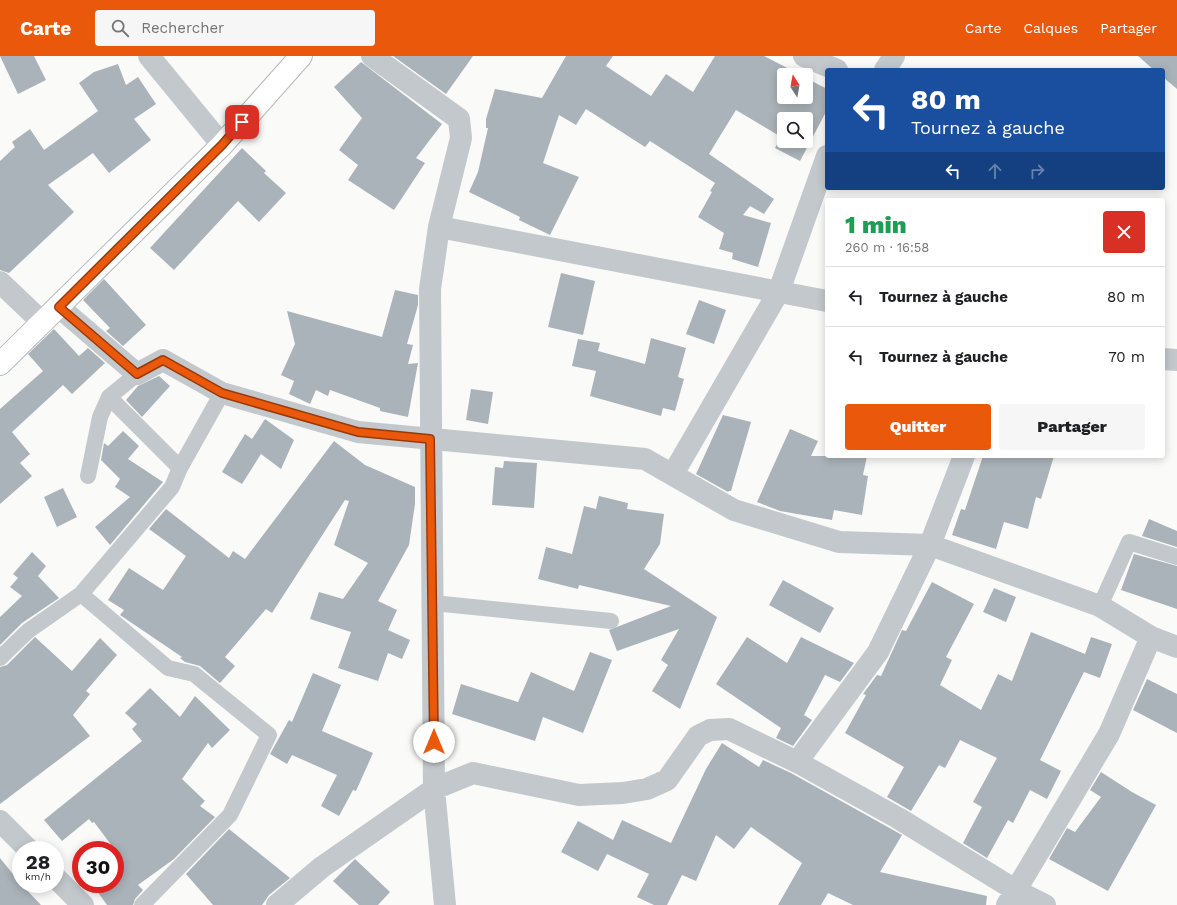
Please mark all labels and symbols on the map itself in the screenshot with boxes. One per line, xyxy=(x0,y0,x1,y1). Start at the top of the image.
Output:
north arrow xyxy=(777,68,813,104)
pin xyxy=(225,105,259,139)
position arrow xyxy=(413,721,455,763)
speed limit sign: 30 xyxy=(72,841,124,893)

